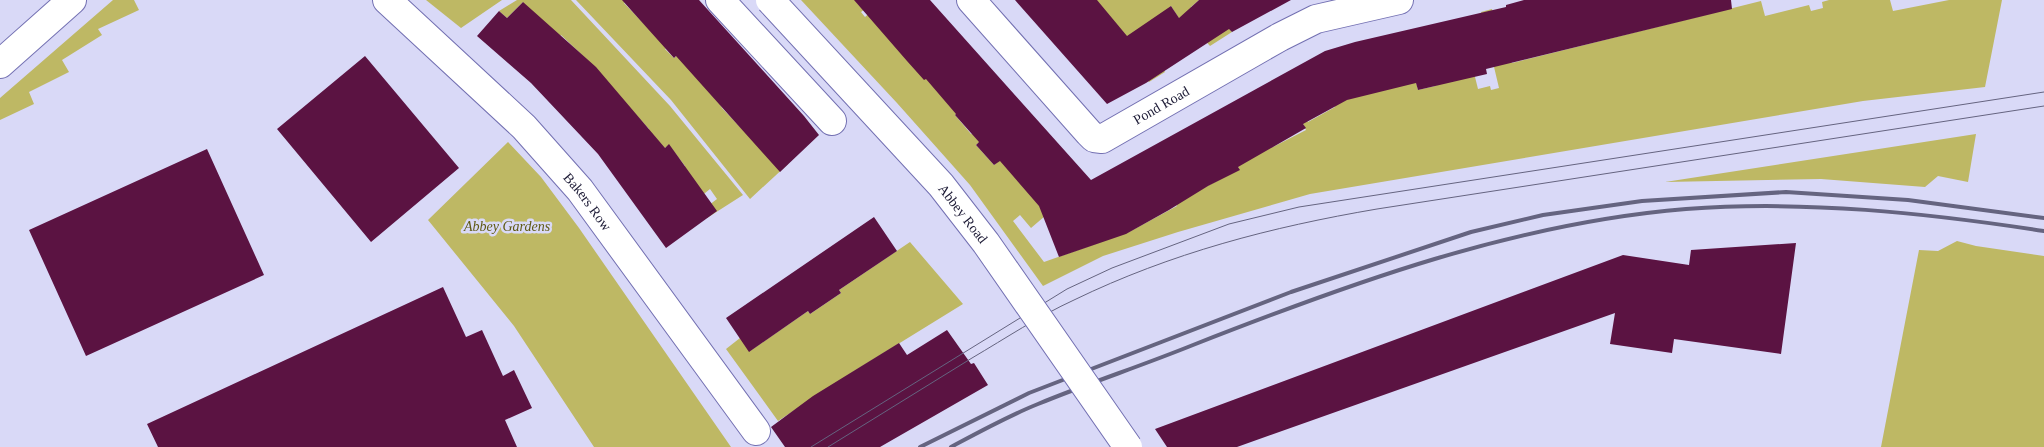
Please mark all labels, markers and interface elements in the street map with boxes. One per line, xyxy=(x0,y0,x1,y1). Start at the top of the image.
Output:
street label: Pond Road xyxy=(1131,84,1192,127)
street label: Bakers Row xyxy=(560,170,615,234)
street label: Abbey Road xyxy=(935,181,990,246)
park label: Abbey Gardens xyxy=(463,219,551,234)

